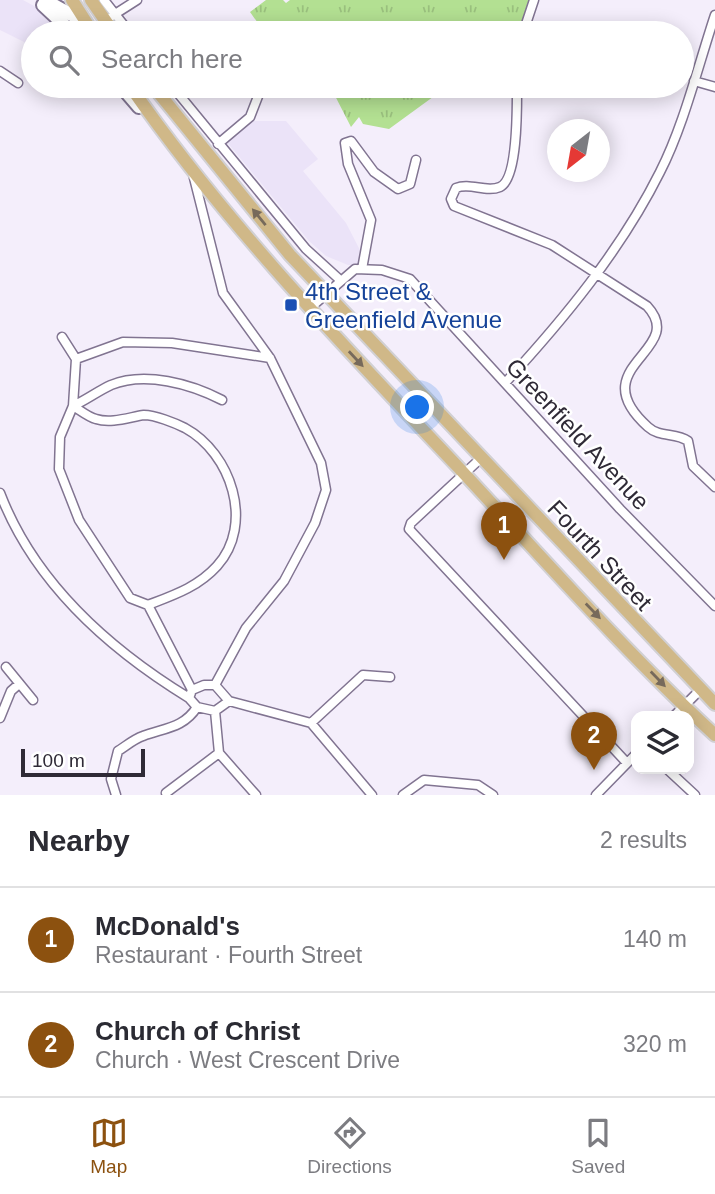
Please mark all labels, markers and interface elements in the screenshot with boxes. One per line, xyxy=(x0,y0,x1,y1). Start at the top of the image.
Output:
search box xyxy=(21,21,694,98)
icon: search xyxy=(45,41,83,79)
text: Search here xyxy=(101,44,243,74)
north arrow xyxy=(547,119,610,182)
one-way arrow xyxy=(252,209,267,227)
place label: 4th Street & Greenfield Avenue xyxy=(305,278,502,333)
marker: 4th Street & Greenfield Avenue xyxy=(283,297,299,313)
one-way arrow xyxy=(348,350,364,368)
street label: Greenfield Avenue xyxy=(501,353,655,515)
your location xyxy=(400,390,434,424)
street label: Fourth Street xyxy=(542,495,658,616)
pin: 1 xyxy=(481,502,527,560)
one-way arrow xyxy=(585,602,601,620)
one-way arrow xyxy=(649,670,665,687)
map controls xyxy=(631,711,694,774)
button: layers xyxy=(631,711,694,774)
pin: 2 xyxy=(571,712,617,770)
scale bar xyxy=(21,746,145,778)
text: 100 m xyxy=(32,750,85,771)
text: Nearby xyxy=(28,824,130,857)
text: 2 results xyxy=(600,827,687,853)
text: McDonald's xyxy=(95,911,240,941)
text: 1 xyxy=(45,926,57,952)
text: 140 m xyxy=(623,926,687,952)
text: Restaurant · Fourth Street xyxy=(95,942,362,968)
text: Church of Christ xyxy=(95,1016,300,1046)
text: 2 xyxy=(45,1031,57,1057)
text: 320 m xyxy=(623,1031,687,1057)
text: Church · West Crescent Drive xyxy=(95,1047,400,1073)
tab: Map xyxy=(90,1114,128,1178)
tab: Directions xyxy=(307,1114,392,1178)
tab: Saved xyxy=(571,1114,625,1178)

